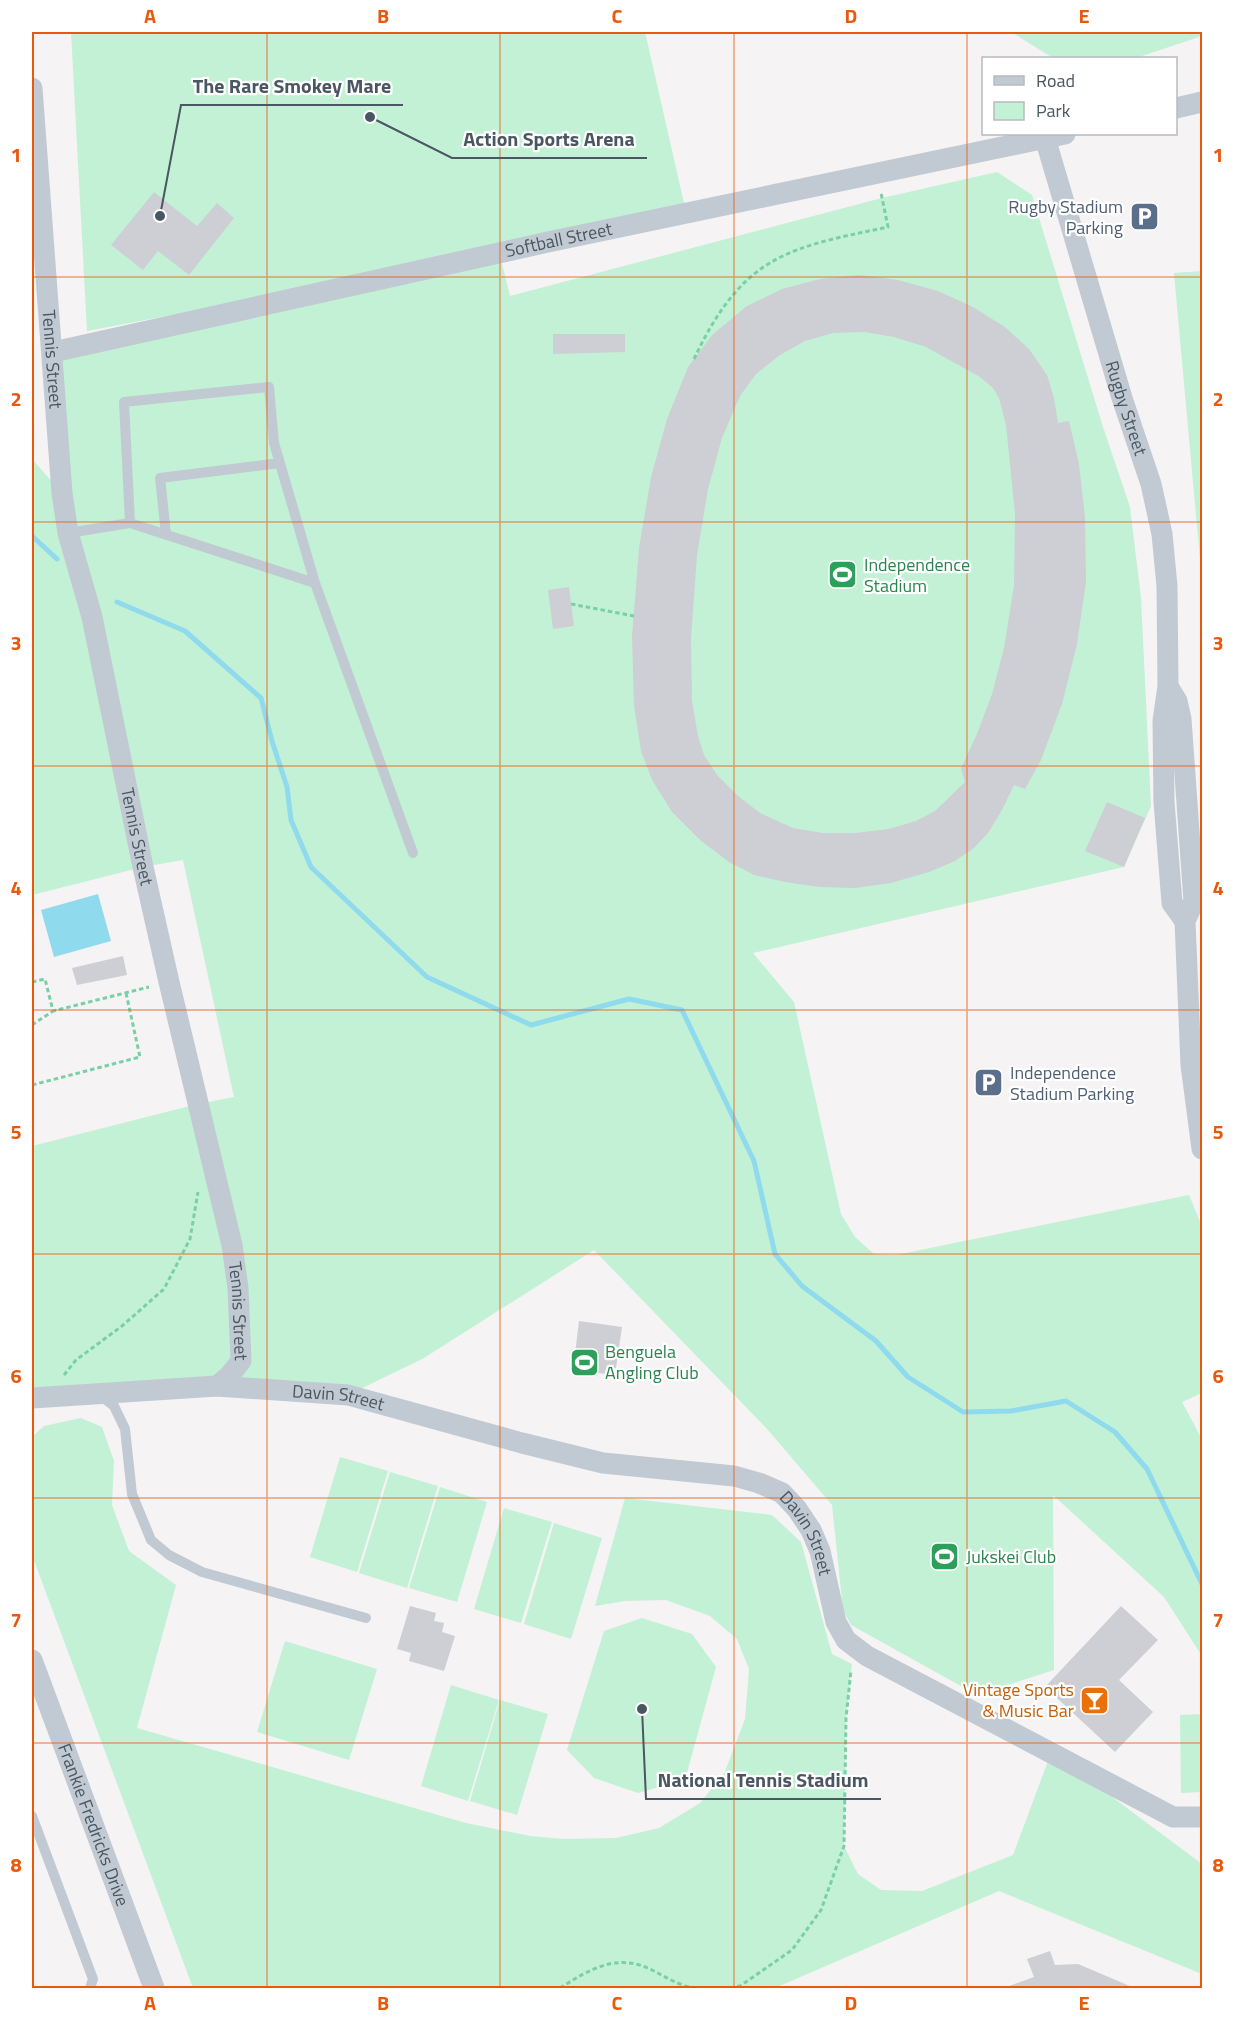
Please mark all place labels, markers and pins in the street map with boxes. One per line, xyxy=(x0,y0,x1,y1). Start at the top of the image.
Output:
callout: The Rare Smokey Mare xyxy=(181,67,403,105)
callout: Action Sports Arena xyxy=(452,120,647,158)
place label: Rugby Stadium Parking xyxy=(1008,193,1123,241)
parking icon: Rugby Stadium Parking xyxy=(1128,201,1160,233)
place label: Independence Stadium xyxy=(864,551,970,599)
sports icon: Independence Stadium xyxy=(827,559,859,591)
place label: Independence Stadium Parking xyxy=(1010,1059,1134,1107)
parking icon: Independence Stadium Parking xyxy=(973,1067,1005,1099)
place label: Benguela Angling Club xyxy=(605,1338,699,1386)
sports icon: Benguela Angling Club xyxy=(568,1346,600,1378)
sports icon: Jukskei Club xyxy=(929,1541,961,1573)
place label: Jukskei Club xyxy=(966,1543,1056,1570)
place label: Vintage Sports & Music Bar xyxy=(963,1676,1074,1724)
bar icon: Vintage Sports & Music Bar xyxy=(1079,1684,1111,1716)
callout: National Tennis Stadium xyxy=(646,1761,881,1799)

